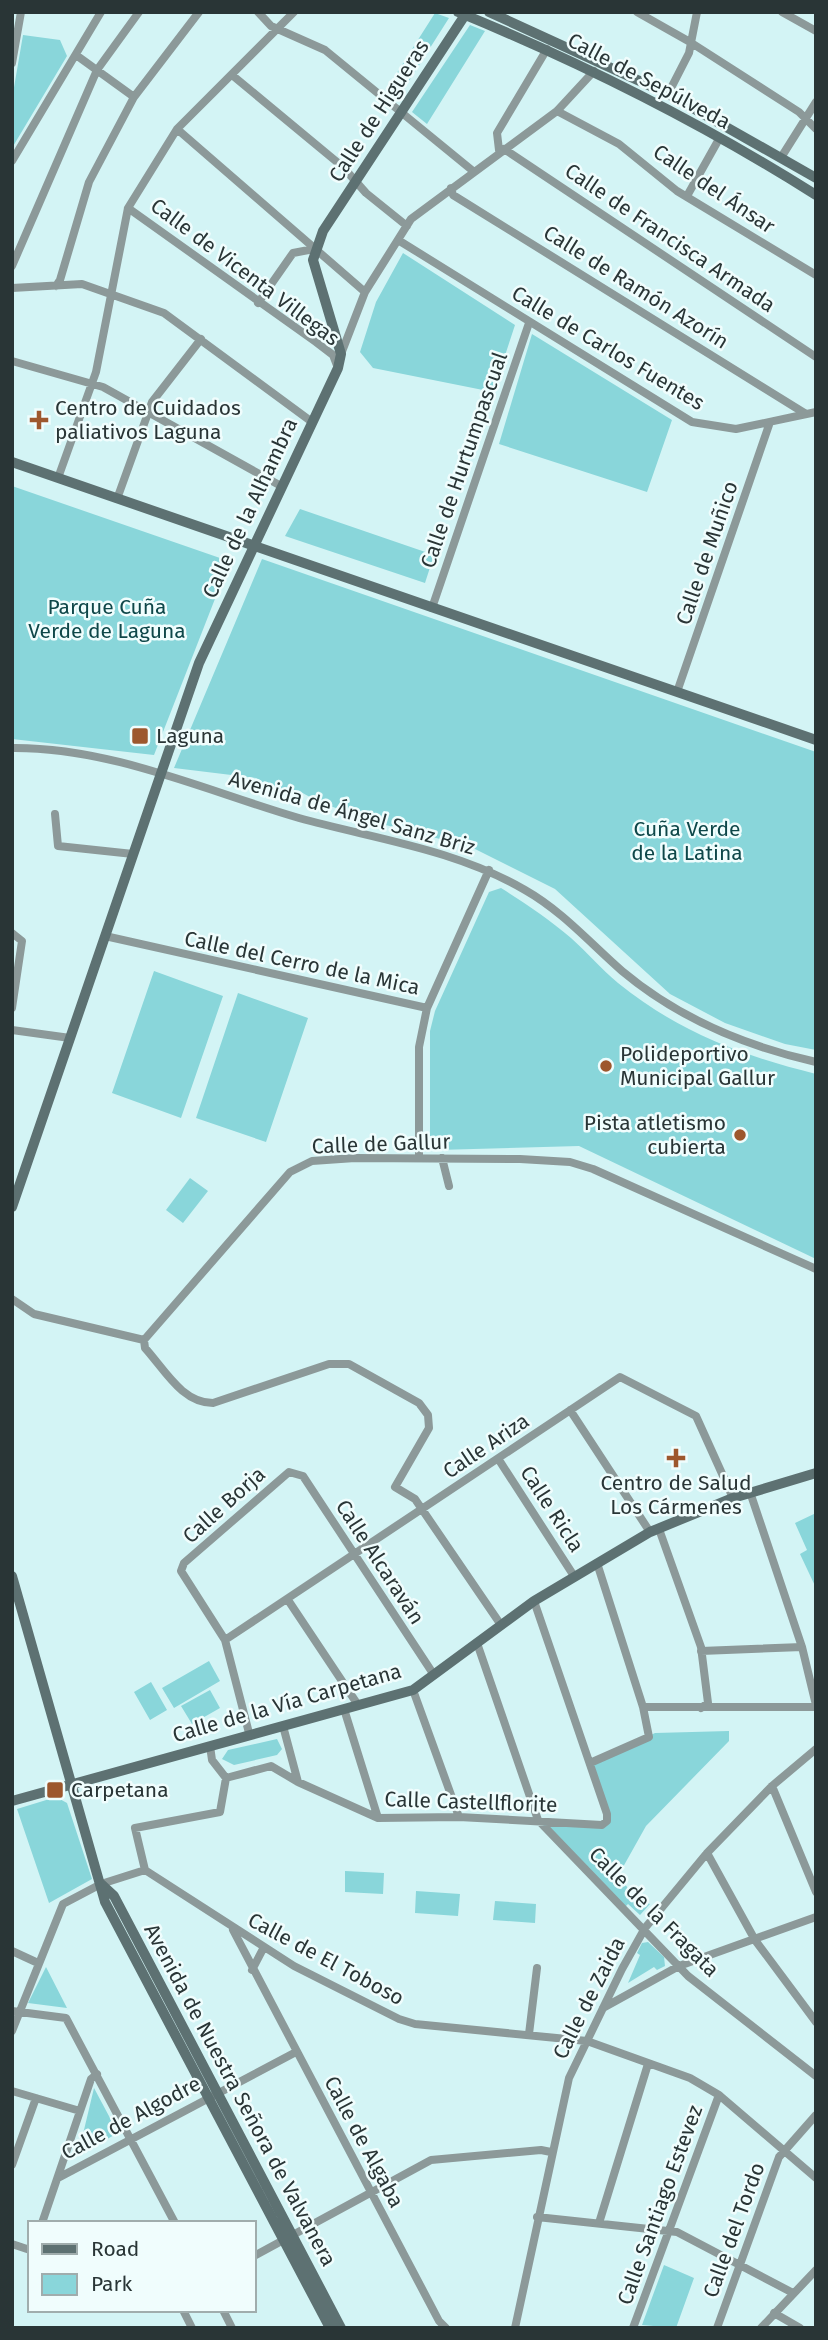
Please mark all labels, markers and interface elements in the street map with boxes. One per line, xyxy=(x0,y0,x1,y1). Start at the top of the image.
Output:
street label: Calle de Sepúlveda xyxy=(563,27,735,135)
street label: Calle de Higueras xyxy=(323,35,435,187)
street label: Calle del Ánsar xyxy=(648,139,780,239)
street label: Calle de Francisca Armada xyxy=(560,158,780,318)
street label: Calle de Vicenta Villegas xyxy=(145,192,345,352)
street label: Calle de Ramón Azorín xyxy=(539,219,733,355)
street label: Calle de Carlos Fuentes xyxy=(507,280,709,416)
street label: Calle de Hurtumpascual xyxy=(415,349,513,571)
place label: Centro de Cuidados paliativos Laguna xyxy=(55,395,241,445)
marker: Centro de Cuidados paliativos Laguna xyxy=(29,410,49,430)
street label: Calle de la Alhambra xyxy=(197,414,303,602)
street label: Calle de Muñico xyxy=(670,478,744,628)
park label: Parque Cuña Verde de Laguna xyxy=(28,594,186,644)
place label: Laguna xyxy=(156,723,224,749)
marker: Laguna xyxy=(130,726,150,746)
street label: Avenida de Ángel Sanz Briz xyxy=(226,765,478,861)
park label: Cuña Verde de la Latina xyxy=(631,816,743,866)
street label: Calle del Cerro de la Mica xyxy=(182,925,422,1001)
place label: Polideportivo Municipal Gallur xyxy=(620,1041,775,1091)
marker: Polideportivo Municipal Gallur xyxy=(598,1058,614,1074)
place label: Pista atletismo cubierta xyxy=(584,1110,726,1160)
marker: Pista atletismo cubierta xyxy=(732,1127,748,1143)
street label: Calle de Gallur xyxy=(311,1129,451,1159)
street label: Calle Ariza xyxy=(438,1408,534,1484)
marker: Centro de Salud Los Cármenes xyxy=(666,1448,686,1468)
street label: Calle Borja xyxy=(177,1461,271,1549)
street label: Calle Ricla xyxy=(514,1461,590,1557)
place label: Centro de Salud Los Cármenes xyxy=(600,1470,752,1520)
street label: Calle Alcaraván xyxy=(330,1495,430,1629)
street label: Calle de la Vía Carpetana xyxy=(170,1658,404,1748)
place label: Carpetana xyxy=(71,1777,169,1803)
marker: Carpetana xyxy=(45,1780,65,1800)
street label: Calle Castellflorite xyxy=(384,1786,558,1818)
street label: Calle de la Fragata xyxy=(583,1841,725,1983)
street label: Calle de El Toboso xyxy=(243,1907,409,2011)
street label: Avenida de Nuestra Señora de Valvanera xyxy=(138,1919,342,2271)
street label: Calle de Zaida xyxy=(547,1933,631,2063)
street label: Calle de Algodre xyxy=(57,2070,205,2166)
street label: Calle de Algaba xyxy=(318,2072,410,2212)
street label: Calle Santiago Estevez xyxy=(612,2102,708,2308)
street label: Calle del Tordo xyxy=(698,2159,770,2301)
legend xyxy=(28,2221,256,2312)
text: Road xyxy=(91,2236,139,2262)
text: Park xyxy=(91,2271,133,2297)

